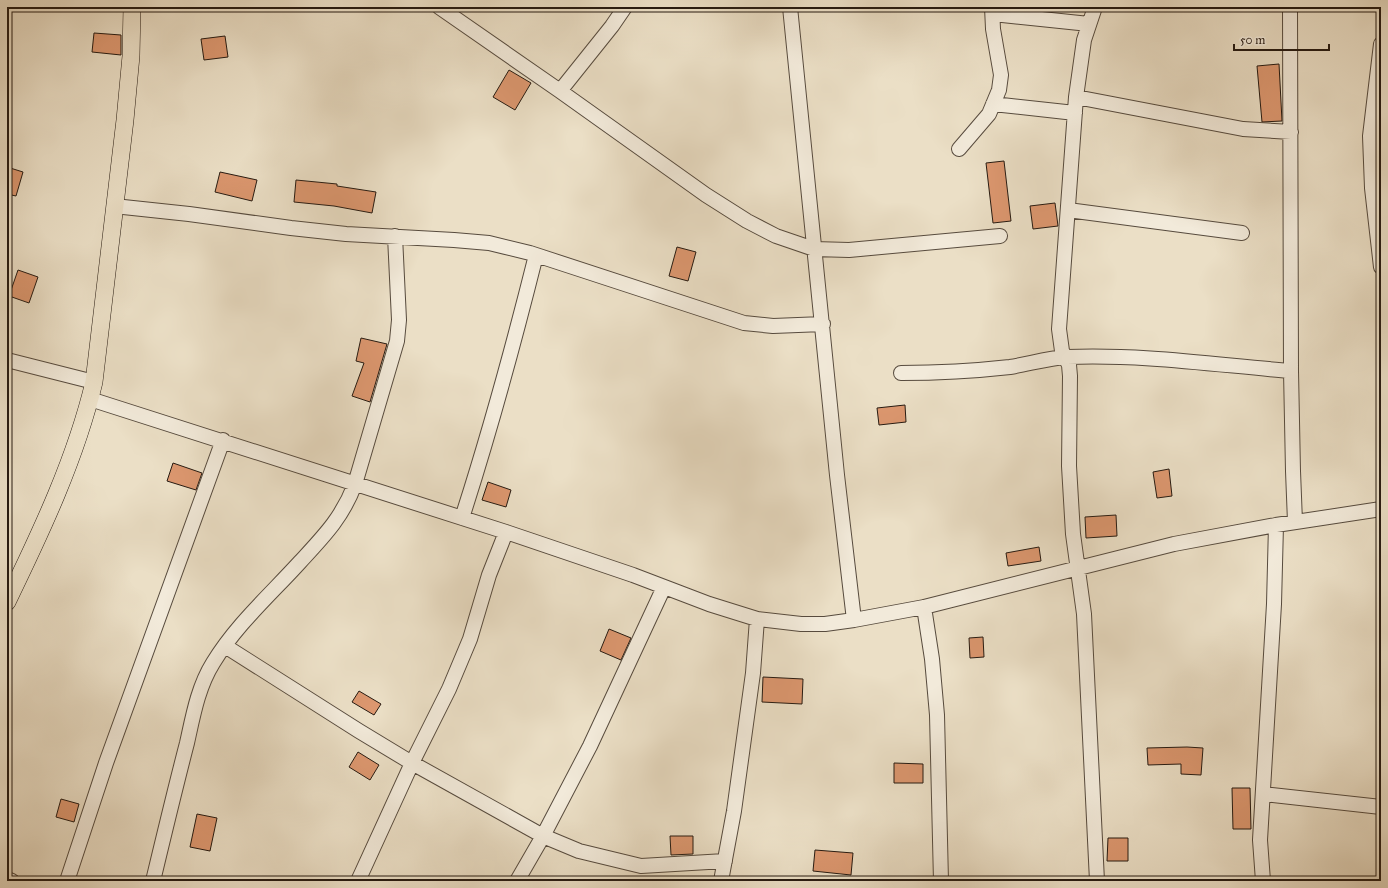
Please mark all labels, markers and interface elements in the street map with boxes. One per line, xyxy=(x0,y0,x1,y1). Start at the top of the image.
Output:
scale bar xyxy=(1234,26,1329,52)
text: 50 m xyxy=(1240,33,1265,47)

